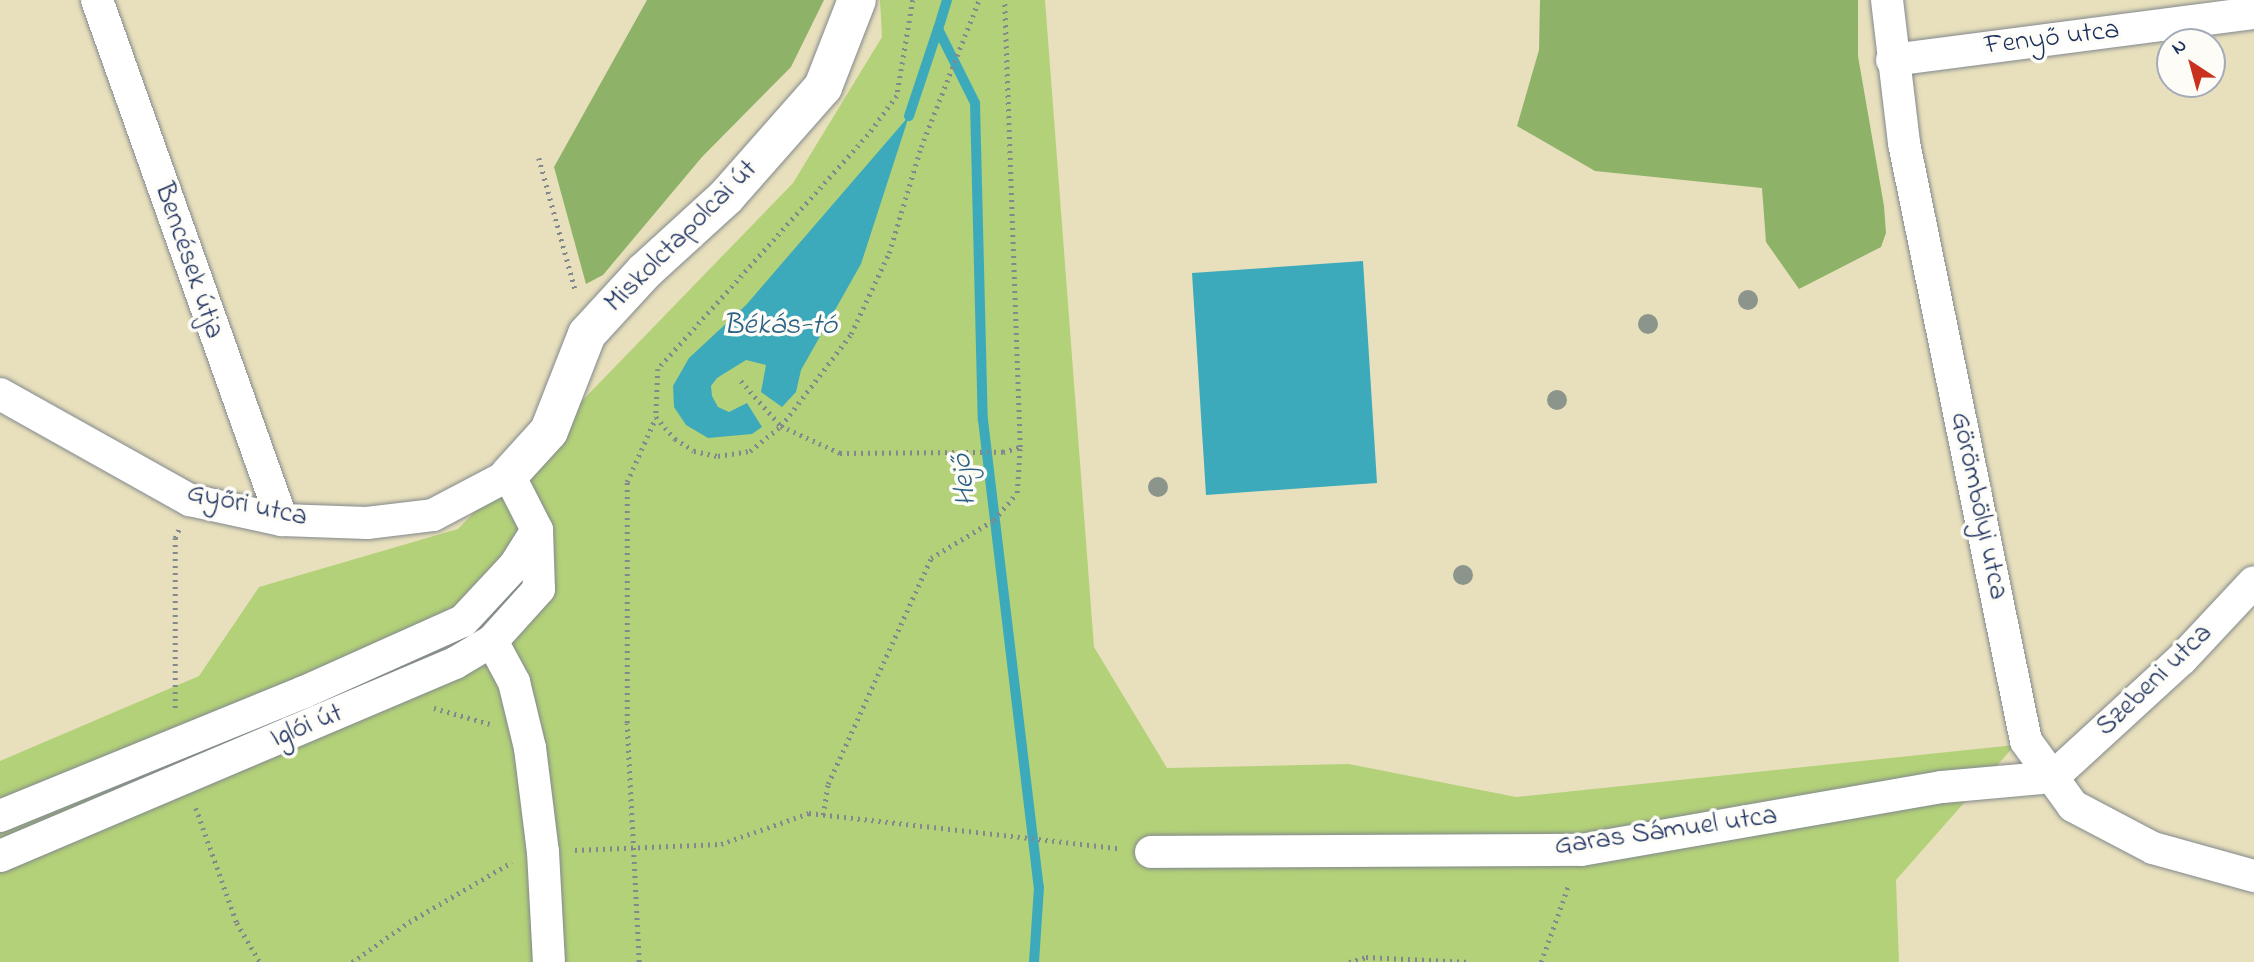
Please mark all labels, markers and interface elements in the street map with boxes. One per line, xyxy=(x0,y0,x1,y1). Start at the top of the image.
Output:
street label: Fenyő utca xyxy=(1983,14,2121,64)
north arrow xyxy=(2156,28,2226,98)
text: N xyxy=(2166,33,2193,62)
street label: Miskolctapolcai út xyxy=(599,154,765,320)
street label: Bencések útja xyxy=(146,179,230,343)
water label: Békás-tó xyxy=(723,308,837,344)
street label: Görömbölyi utca xyxy=(1942,409,2014,603)
water label: Hejő xyxy=(944,452,986,508)
street label: Győri utca xyxy=(184,477,310,535)
street label: Szebeni utca xyxy=(2090,617,2220,745)
street label: Iglói út xyxy=(266,697,348,757)
street label: Garas Sámuel utca xyxy=(1552,800,1780,864)

